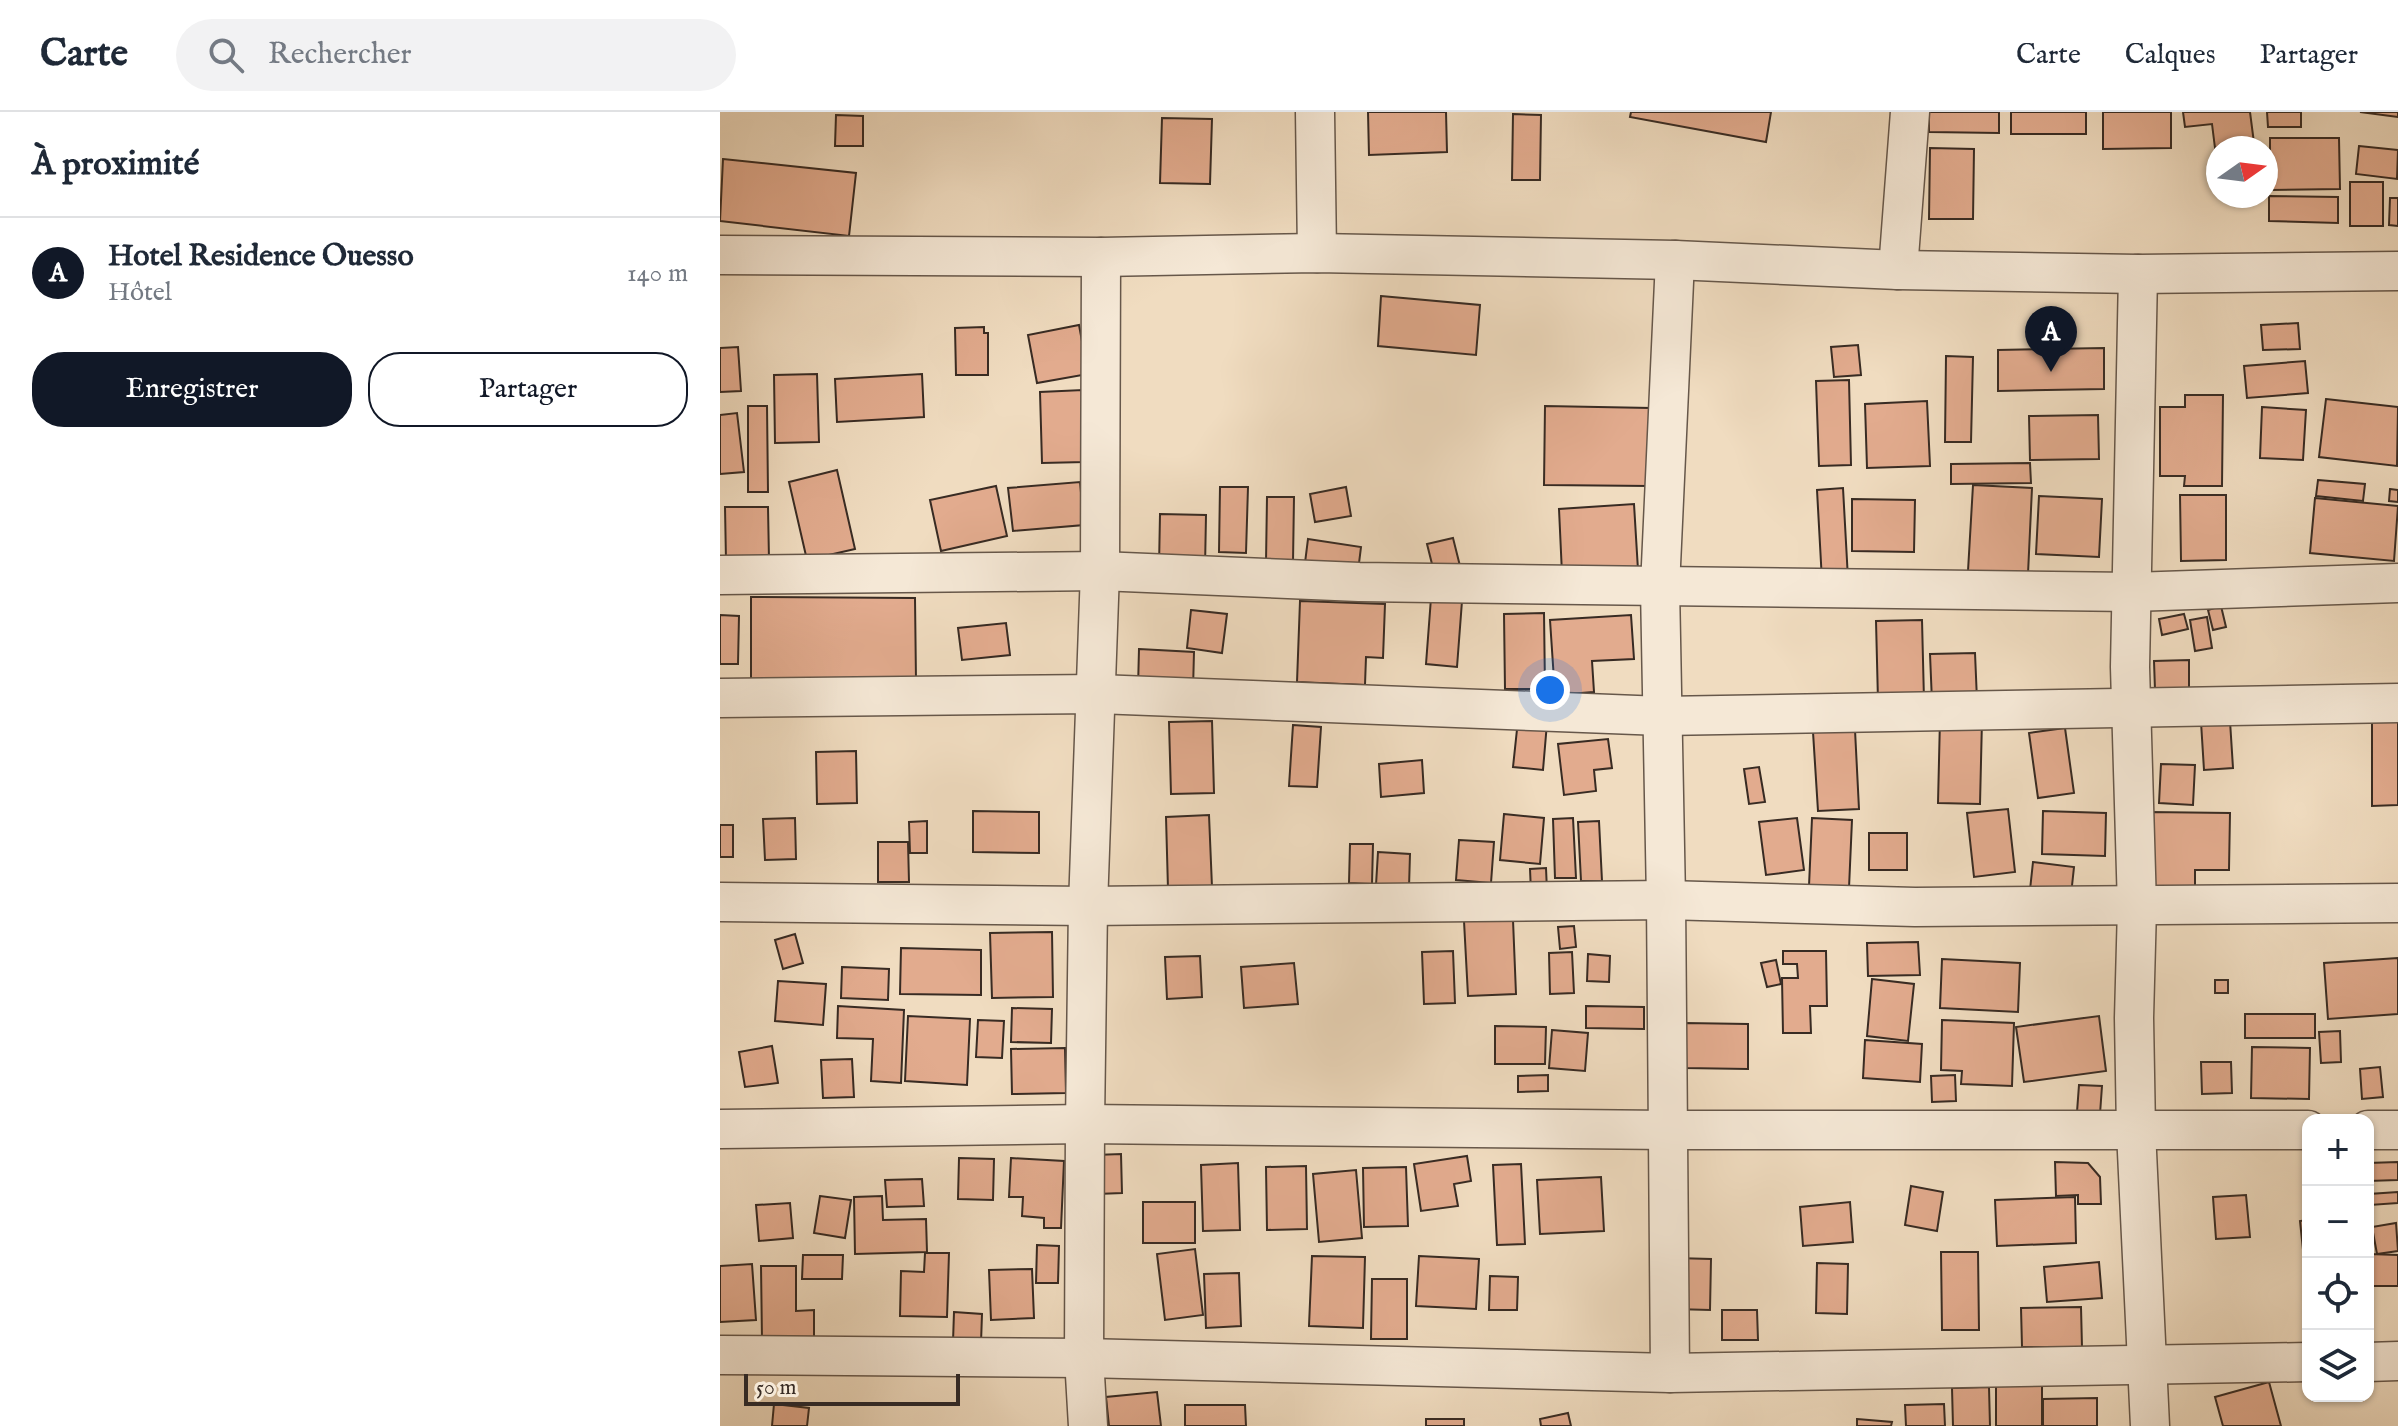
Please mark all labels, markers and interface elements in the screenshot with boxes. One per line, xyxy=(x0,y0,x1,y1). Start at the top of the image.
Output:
search box xyxy=(176,19,736,91)
text: Carte xyxy=(40,31,128,79)
icon: search xyxy=(204,33,248,77)
text: Rechercher xyxy=(268,36,412,74)
text: Carte xyxy=(2016,38,2081,73)
text: Calques xyxy=(2125,38,2216,73)
text: Partager xyxy=(2260,38,2358,73)
north arrow xyxy=(2206,136,2278,208)
text: À proximité xyxy=(32,143,199,186)
text: Hotel Residence Ouesso xyxy=(108,238,414,276)
text: A xyxy=(49,257,67,290)
text: 140 m xyxy=(627,257,688,290)
text: Hôtel xyxy=(108,276,172,309)
pin: A xyxy=(2025,306,2077,372)
button: Enregistrer xyxy=(32,352,352,427)
button: Partager xyxy=(368,352,688,427)
your location xyxy=(1530,670,1570,710)
map controls xyxy=(2302,1114,2374,1402)
button: + xyxy=(2302,1114,2374,1186)
button: − xyxy=(2302,1186,2374,1258)
button: locate xyxy=(2302,1258,2374,1330)
button: layers xyxy=(2302,1330,2374,1402)
scale bar xyxy=(744,1370,960,1406)
text: 50 m xyxy=(756,1374,797,1402)

